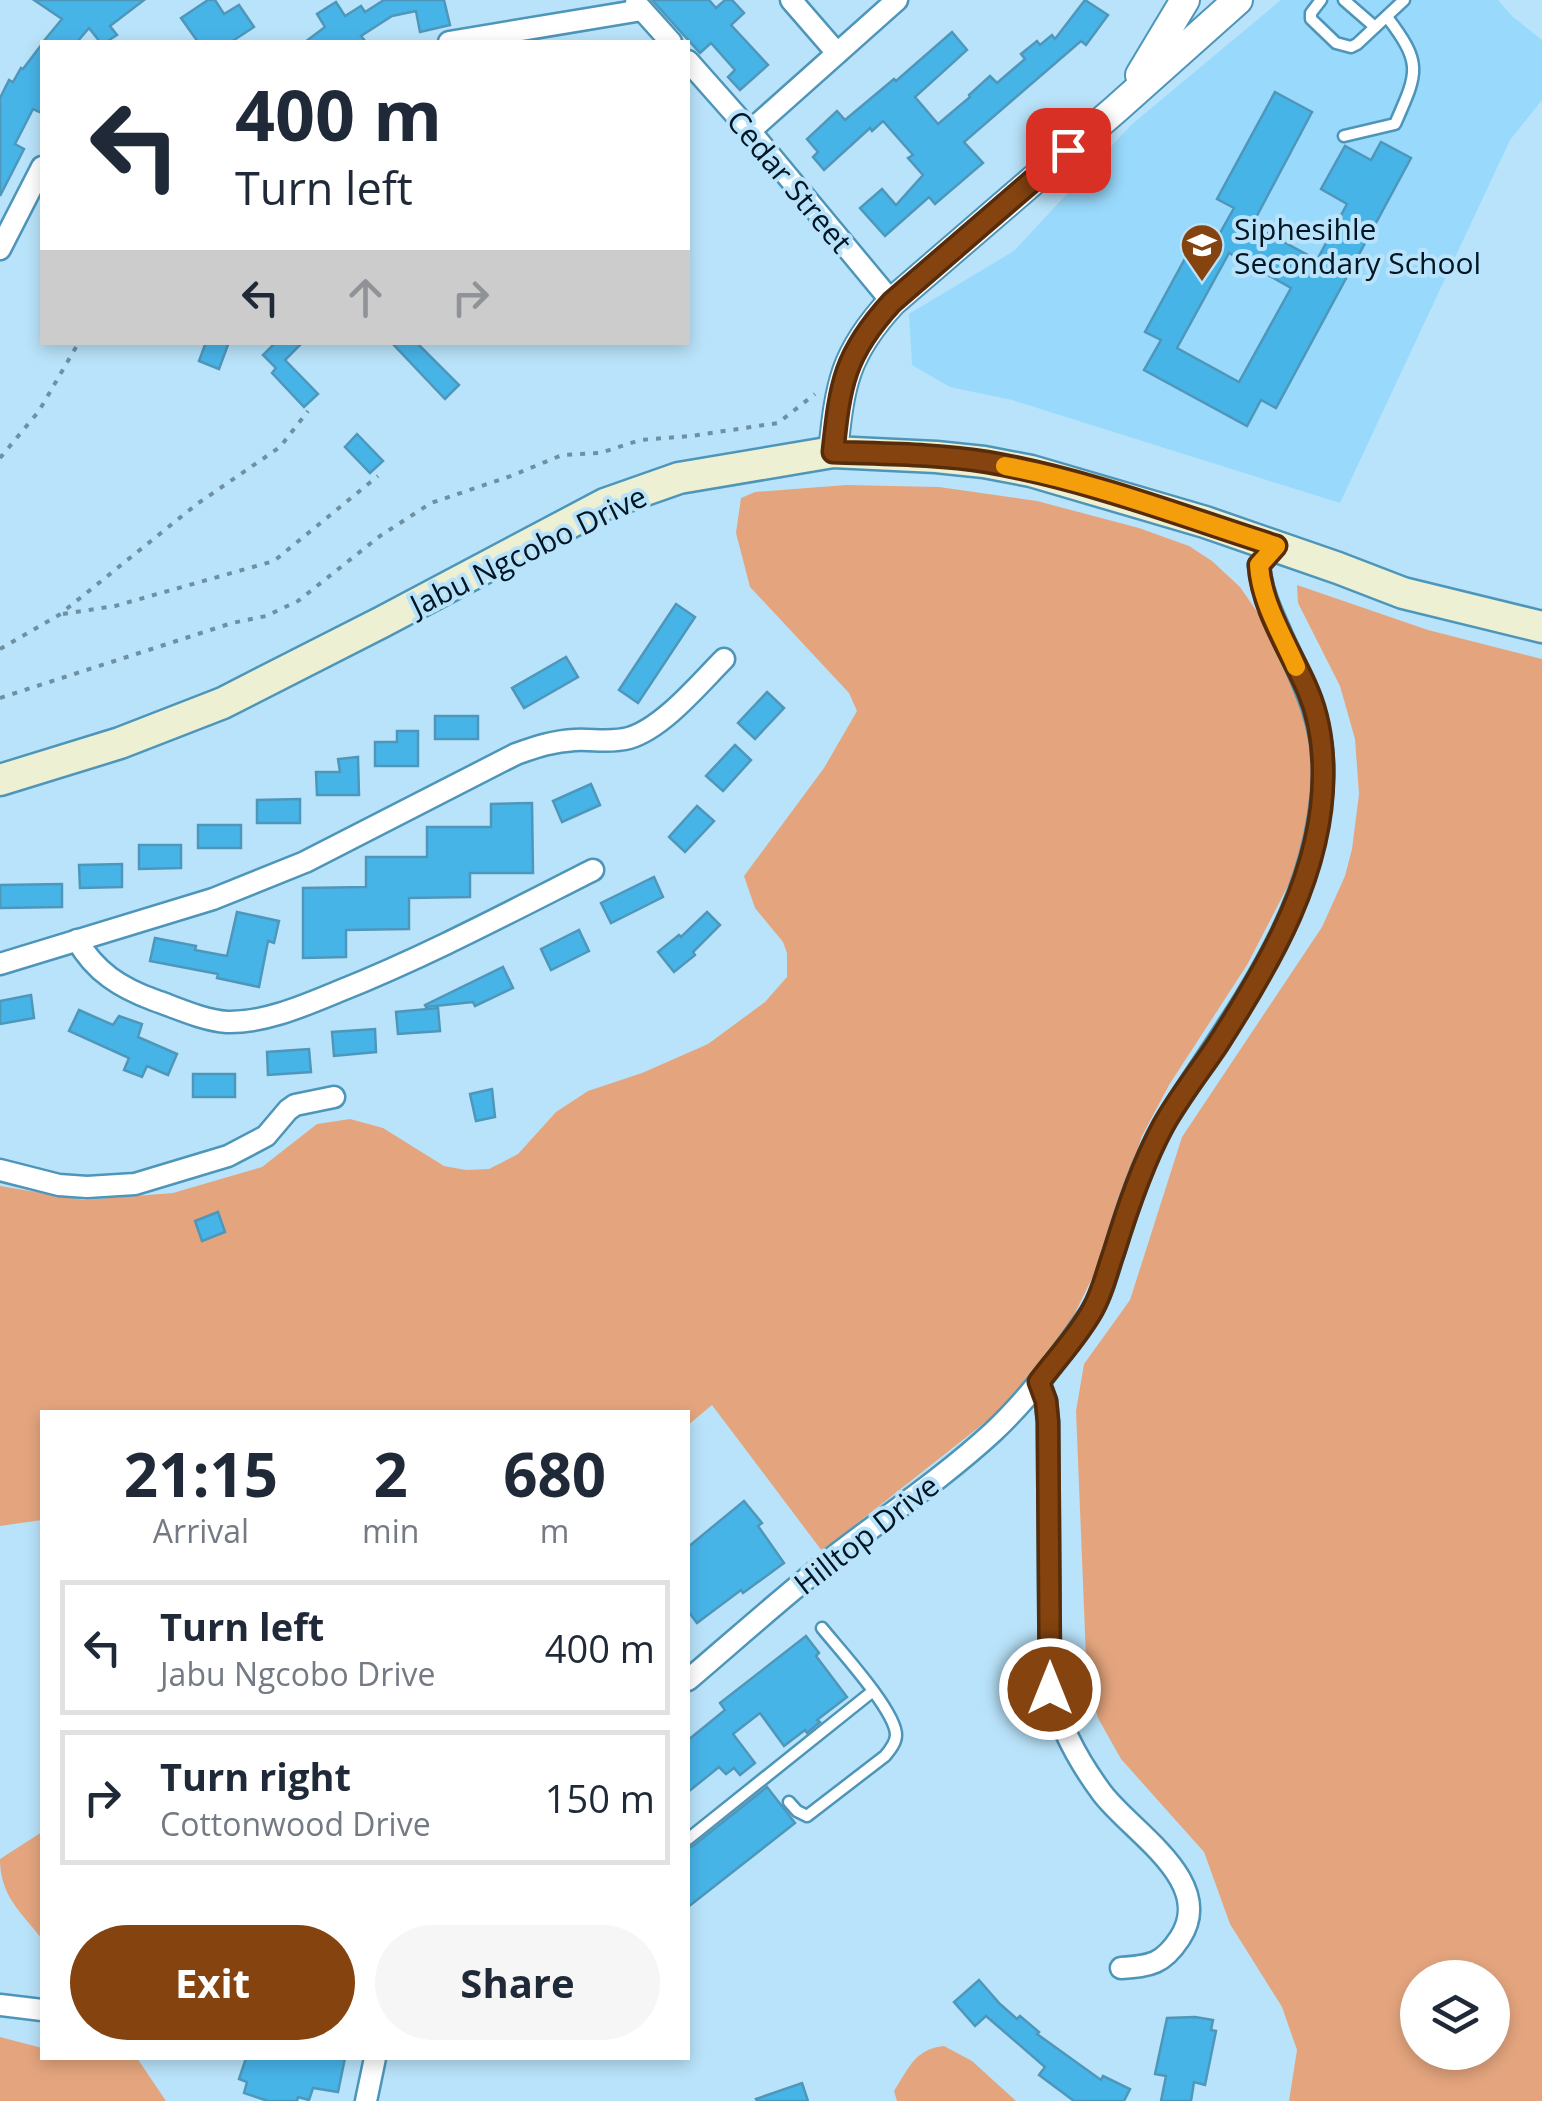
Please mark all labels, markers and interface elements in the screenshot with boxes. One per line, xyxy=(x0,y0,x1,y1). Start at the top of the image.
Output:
text: 400 m xyxy=(235,66,442,162)
icon: left xyxy=(70,80,200,210)
street label: Cedar Street xyxy=(718,101,862,261)
pin xyxy=(1026,108,1111,193)
icon: arrive xyxy=(1041,123,1096,178)
text: Turn left xyxy=(235,157,413,218)
place label: Siphesihle Secondary School xyxy=(1234,208,1481,283)
school or university icon: Siphesihle Secondary School xyxy=(1179,222,1225,283)
icon: left xyxy=(233,270,288,325)
icon: ahead xyxy=(338,270,393,325)
icon: right xyxy=(443,270,498,325)
street label: Jabu Ngcobo Drive xyxy=(400,475,653,626)
text: 21:15 xyxy=(124,1433,278,1515)
text: 2 xyxy=(374,1433,408,1515)
text: 680 xyxy=(503,1433,606,1515)
street label: Hilltop Drive xyxy=(785,1465,947,1603)
text: Arrival xyxy=(153,1509,249,1552)
text: min xyxy=(362,1509,419,1552)
text: m xyxy=(540,1509,569,1552)
text: Turn left xyxy=(160,1600,324,1652)
icon: left xyxy=(75,1620,130,1675)
text: 400 m xyxy=(545,1622,655,1674)
position arrow xyxy=(998,1637,1102,1741)
text: Jabu Ngcobo Drive xyxy=(160,1652,435,1695)
text: Turn right xyxy=(160,1750,351,1802)
icon: right xyxy=(75,1770,130,1825)
text: 150 m xyxy=(545,1772,655,1824)
text: Cottonwood Drive xyxy=(160,1802,431,1845)
button: Exit xyxy=(70,1925,355,2040)
button: Share xyxy=(375,1925,660,2040)
map controls xyxy=(1400,1960,1510,2070)
button: layers xyxy=(1400,1960,1510,2070)

